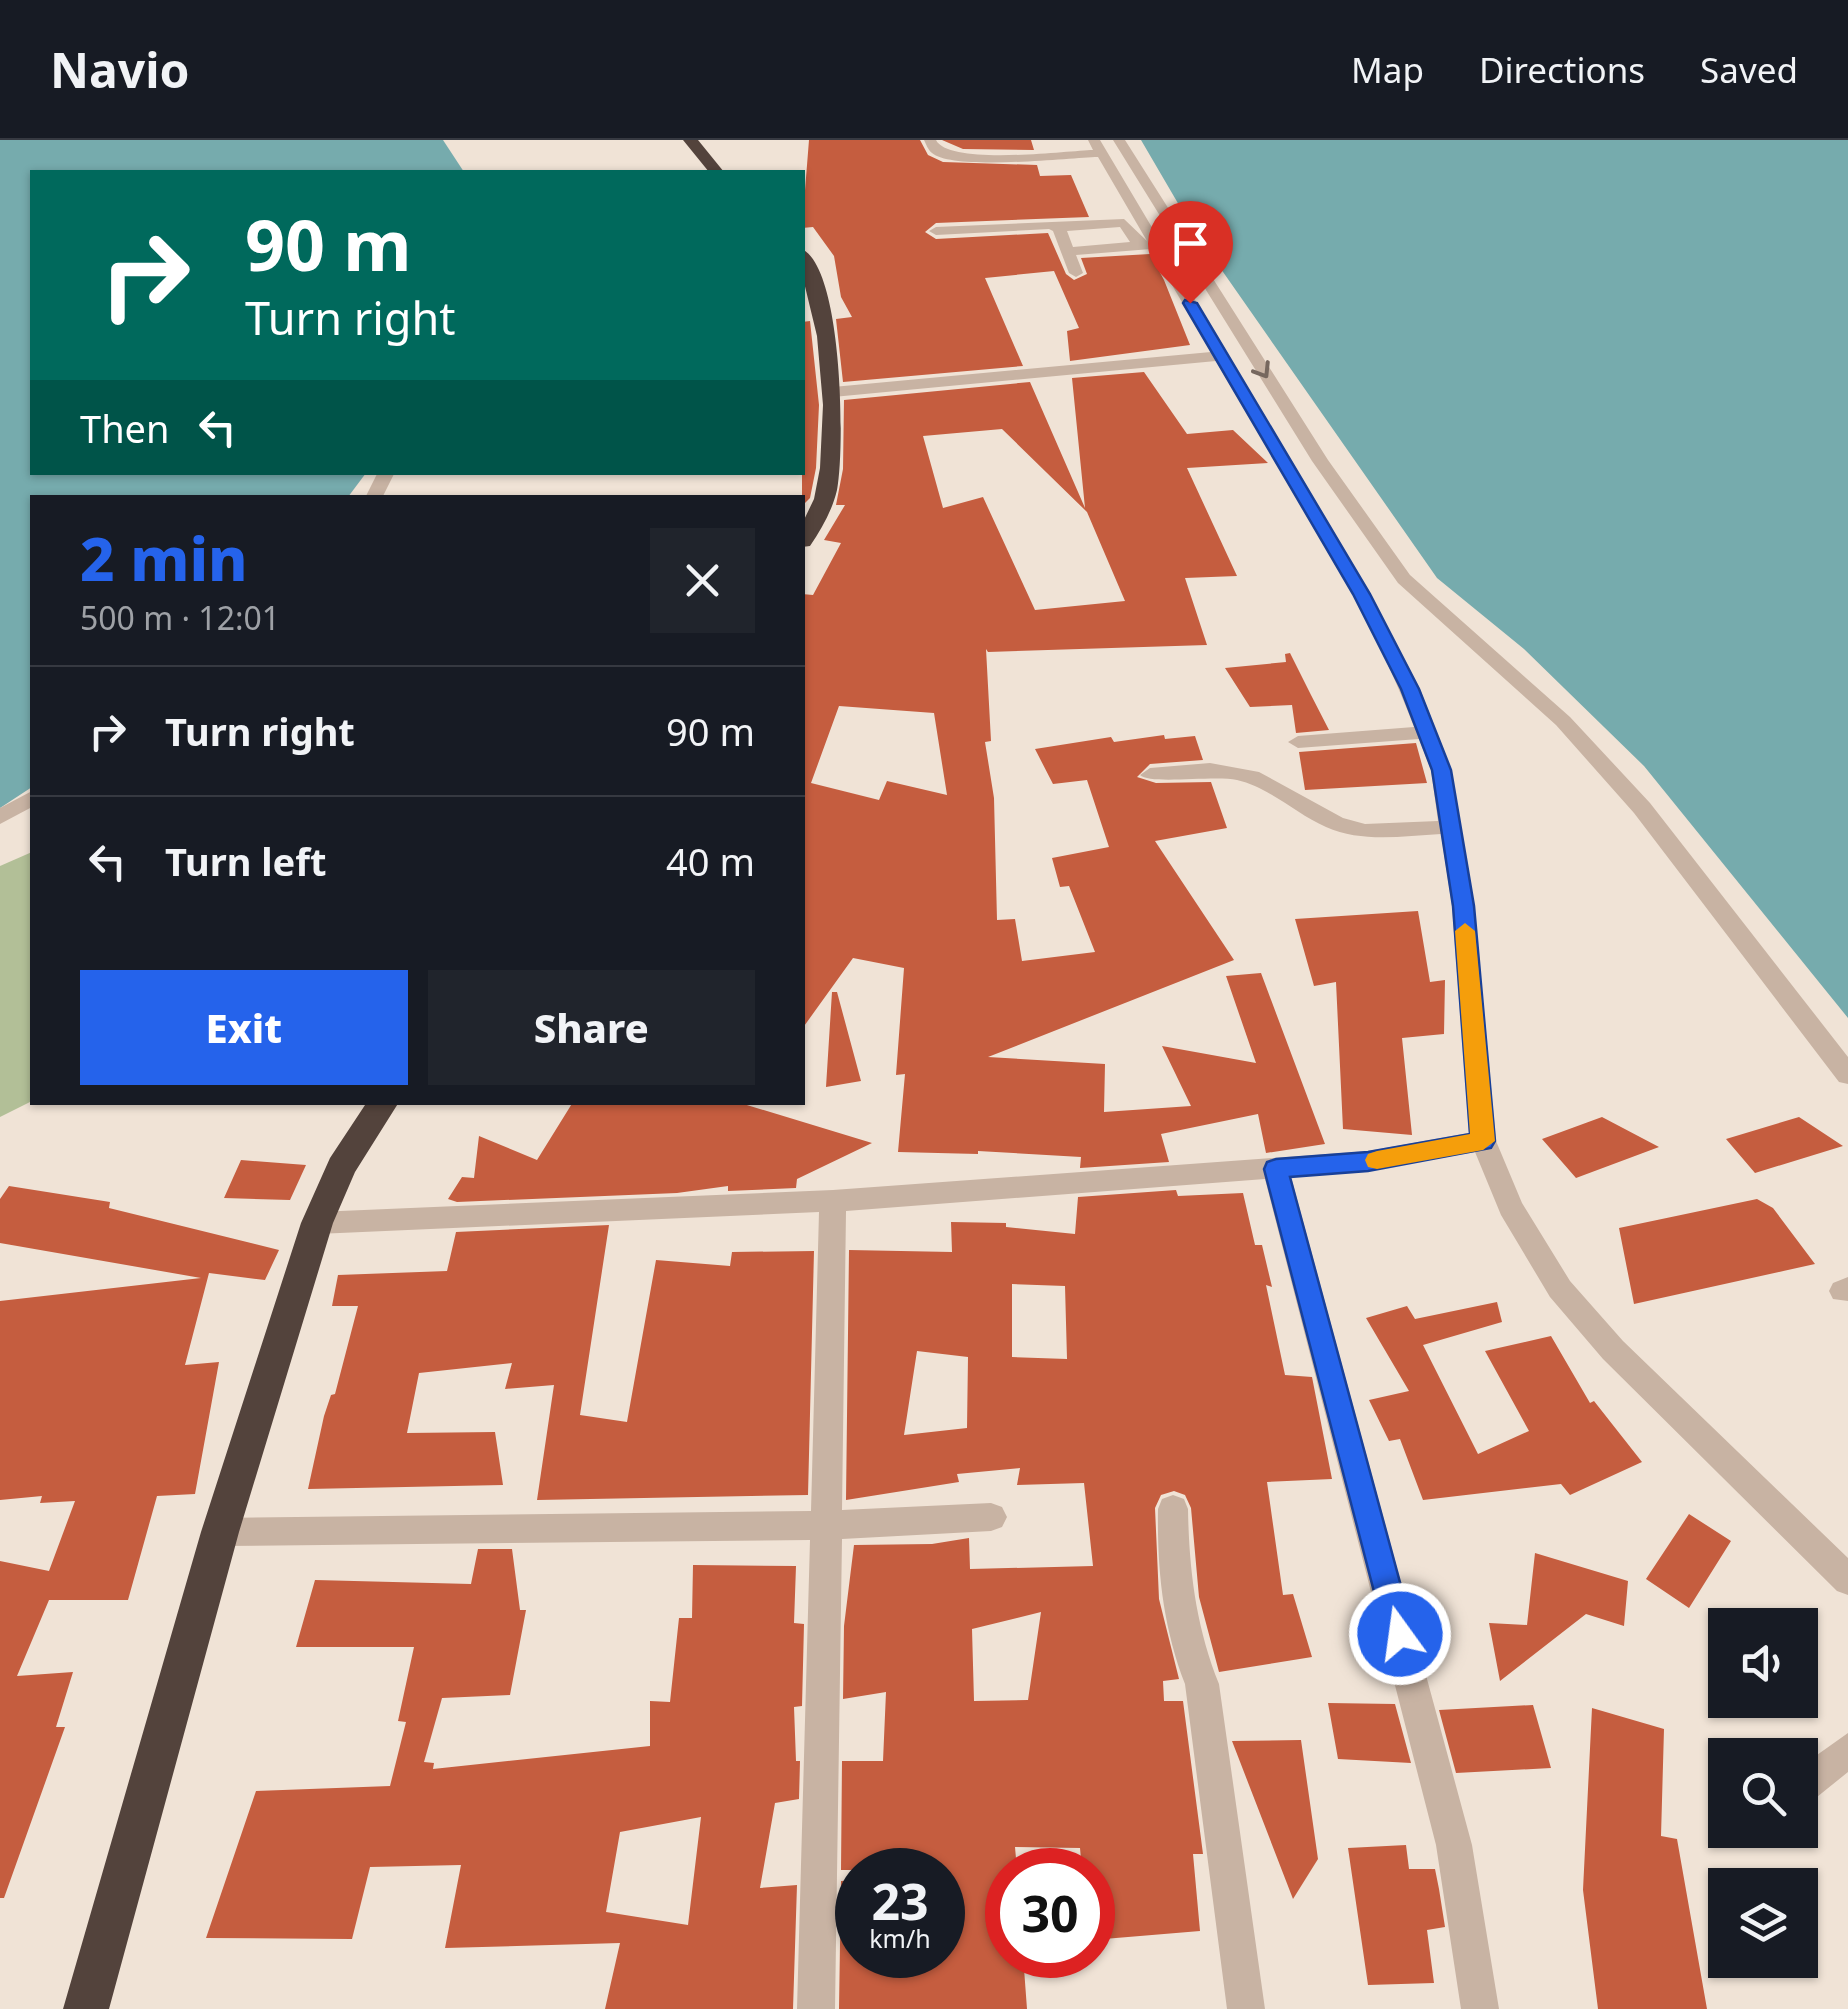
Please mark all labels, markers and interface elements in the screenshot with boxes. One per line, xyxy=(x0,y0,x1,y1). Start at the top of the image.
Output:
text: Navio xyxy=(50,37,190,102)
text: Map xyxy=(1351,46,1424,93)
text: Directions xyxy=(1479,46,1645,93)
text: Saved xyxy=(1700,46,1798,93)
text: 90 m xyxy=(245,196,412,292)
pin xyxy=(1148,201,1233,304)
icon: right xyxy=(80,210,210,340)
icon: arrive xyxy=(1163,216,1218,271)
text: Turn right xyxy=(245,287,456,348)
one-way arrow xyxy=(1251,360,1270,378)
icon: left xyxy=(190,400,245,455)
text: Then xyxy=(80,402,170,454)
text: 2 min xyxy=(80,517,248,599)
button: close xyxy=(650,528,755,633)
text: 500 m · 12:01 xyxy=(80,596,280,639)
icon: right xyxy=(80,704,135,759)
text: Turn right xyxy=(165,705,355,757)
text: 90 m xyxy=(666,705,755,757)
icon: left xyxy=(80,834,135,889)
text: Turn left xyxy=(165,835,327,887)
text: 40 m xyxy=(666,835,755,887)
button: Exit xyxy=(80,970,408,1085)
button: Share xyxy=(428,970,755,1085)
position arrow xyxy=(1348,1582,1452,1686)
map controls xyxy=(1708,1608,1818,1978)
button: sound xyxy=(1708,1608,1818,1718)
button: search xyxy=(1708,1738,1818,1848)
speed limit sign: 30 xyxy=(985,1848,1115,1978)
text: 23 xyxy=(871,1867,929,1935)
button: layers xyxy=(1708,1868,1818,1978)
text: km/h xyxy=(869,1921,931,1955)

